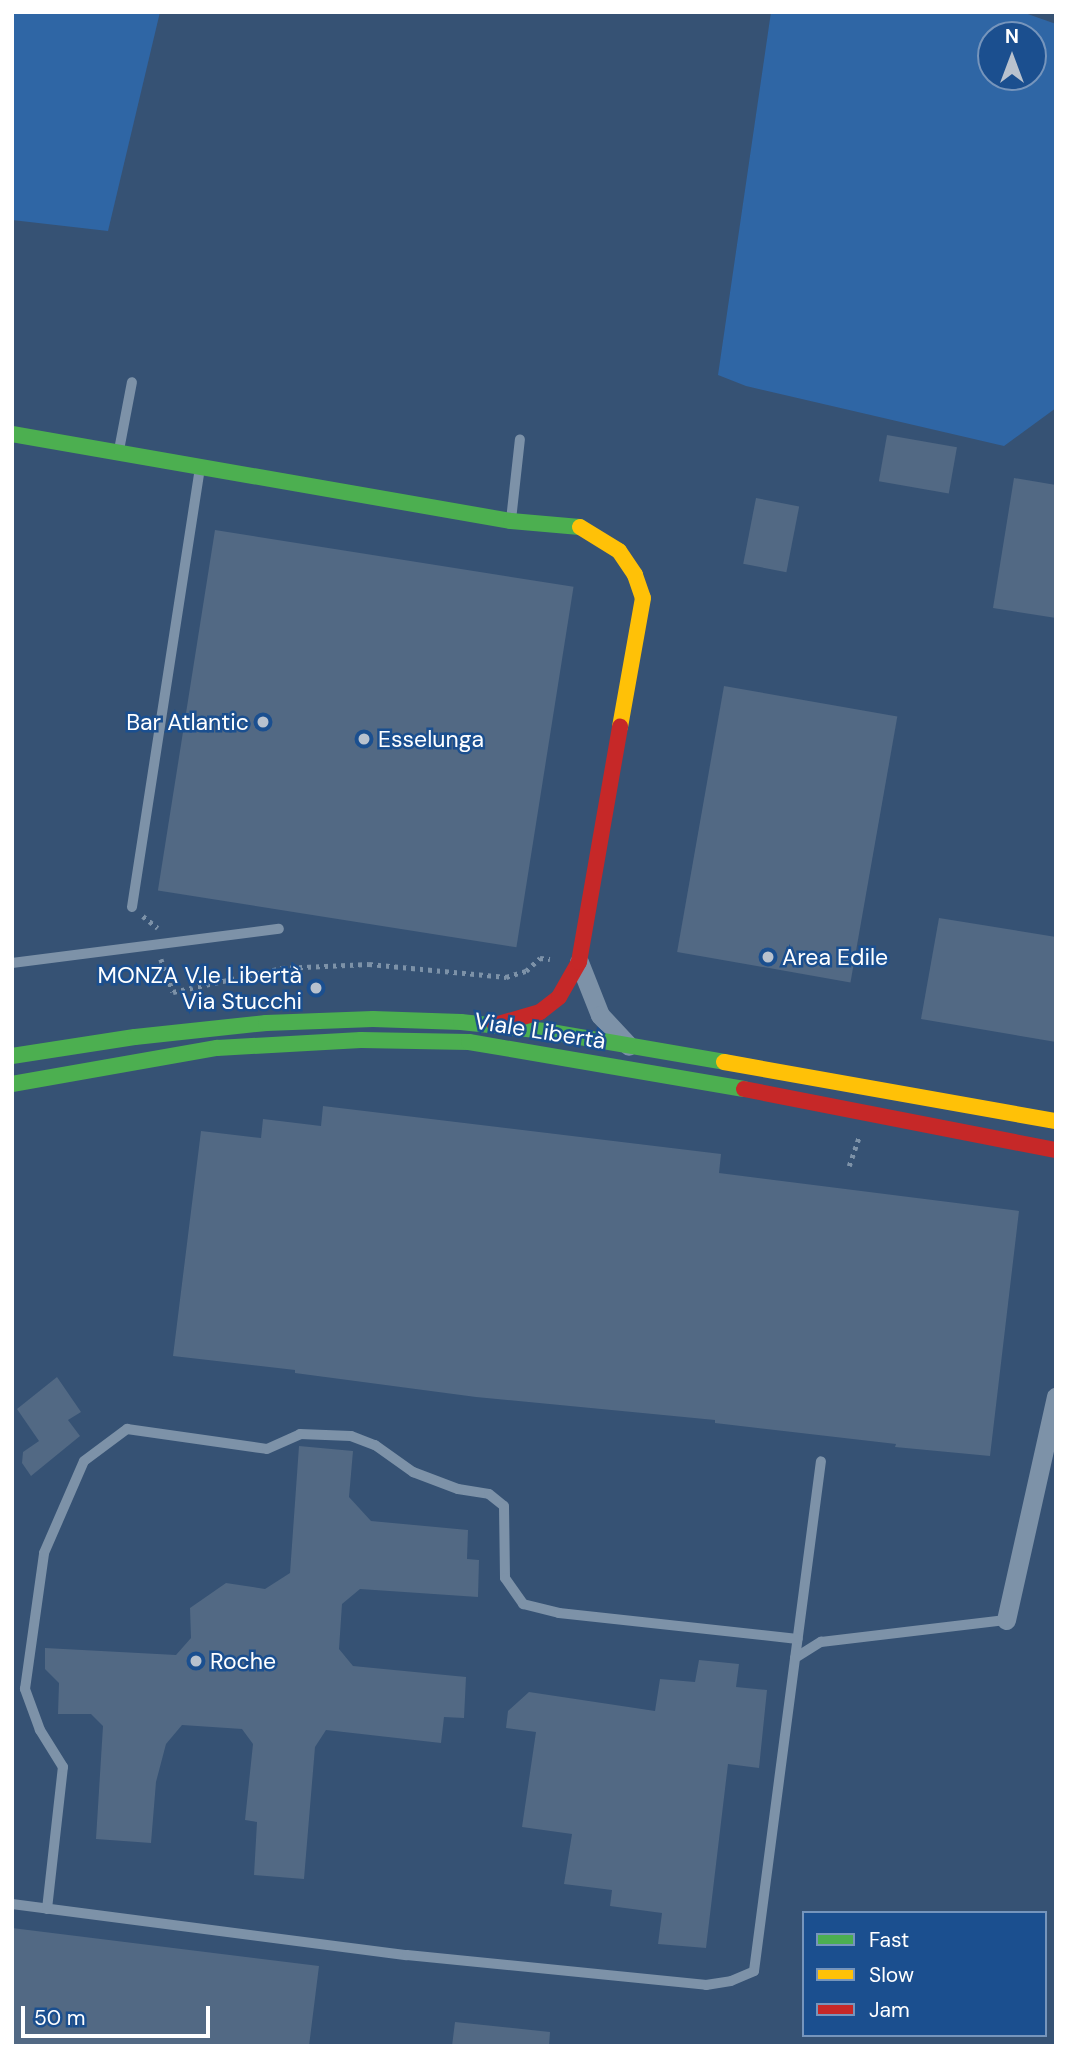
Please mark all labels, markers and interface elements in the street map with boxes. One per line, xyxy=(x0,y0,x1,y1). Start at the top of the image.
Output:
north arrow xyxy=(977,21,1047,91)
text: N xyxy=(1005,24,1019,49)
place label: Bar Atlantic xyxy=(126,708,249,736)
marker: Bar Atlantic xyxy=(255,714,271,730)
place label: Esselunga xyxy=(378,725,484,753)
marker: Esselunga xyxy=(356,731,372,747)
place label: Area Edile xyxy=(782,943,888,971)
marker: Area Edile xyxy=(760,949,776,965)
place label: MONZA V.le Libertà Via Stucchi xyxy=(98,961,302,1015)
marker: MONZA V.le Libertà Via Stucchi xyxy=(308,980,324,996)
street label: Viale Libertà xyxy=(472,1007,608,1055)
place label: Roche xyxy=(210,1647,276,1675)
marker: Roche xyxy=(188,1653,204,1669)
legend xyxy=(802,1911,1047,2037)
text: Fast xyxy=(869,1926,909,1954)
text: Slow xyxy=(869,1961,914,1989)
scale bar xyxy=(24,1992,214,2036)
text: Jam xyxy=(869,1996,910,2024)
text: 50 m xyxy=(34,2004,85,2032)

